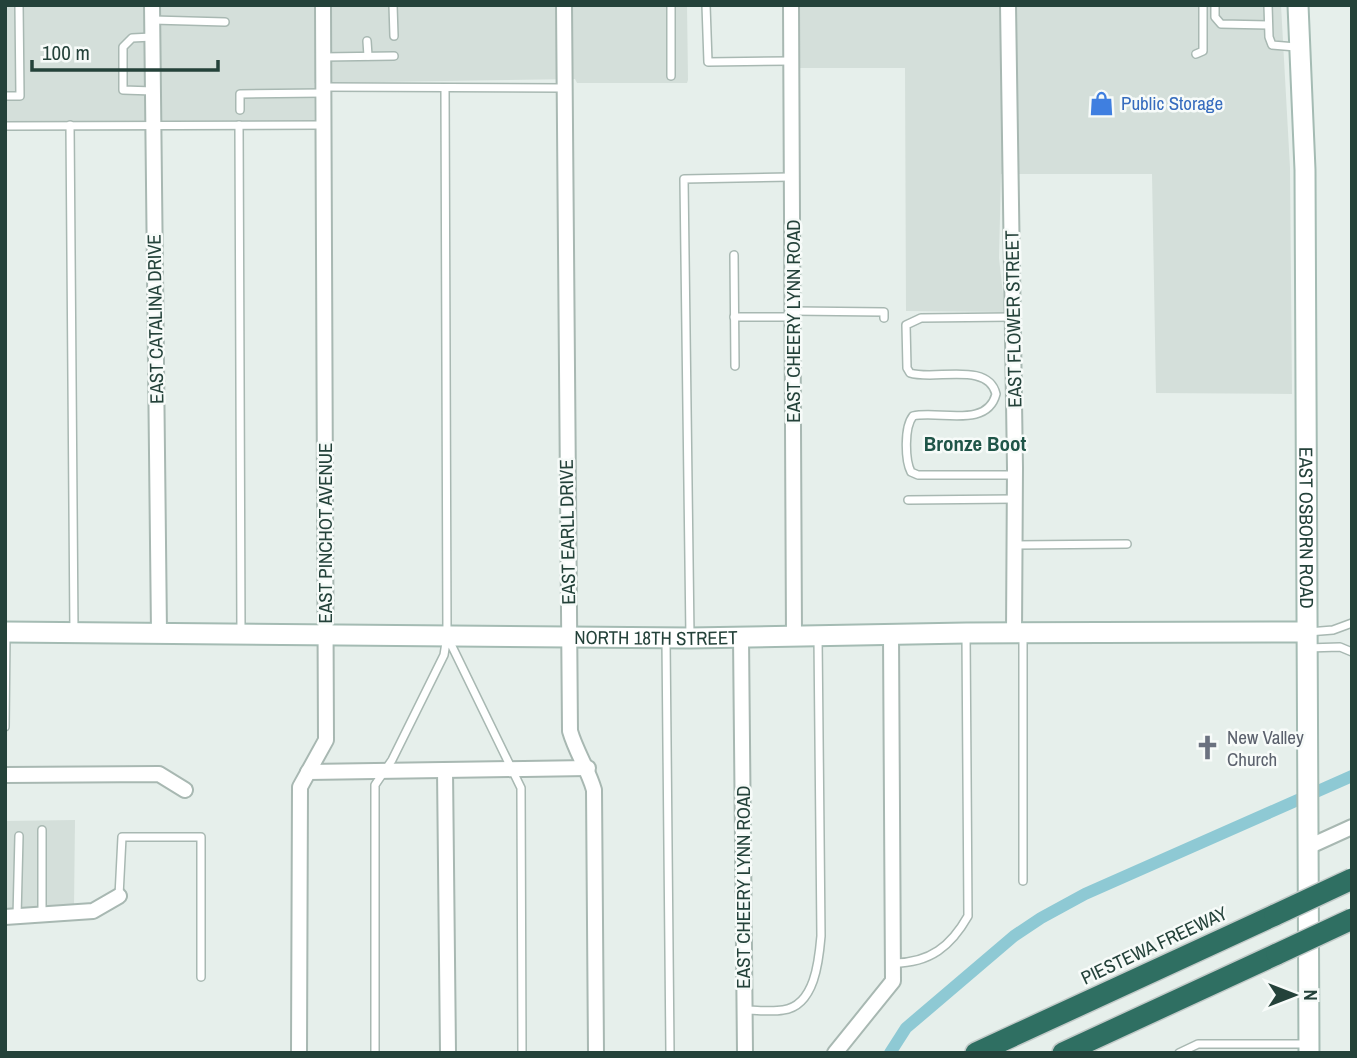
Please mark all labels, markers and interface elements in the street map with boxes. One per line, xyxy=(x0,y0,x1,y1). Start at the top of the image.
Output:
scale bar xyxy=(32,28,217,72)
text: 100 m xyxy=(42,38,90,67)
shop icon: Public Storage xyxy=(1087,89,1115,117)
place label: Public Storage xyxy=(1121,90,1223,116)
street label: EAST CHEERY LYNN ROAD xyxy=(780,219,806,423)
street label: EAST FLOWER STREET xyxy=(998,230,1028,408)
street label: EAST CATALINA DRIVE xyxy=(141,234,169,404)
district label: Bronze Boot xyxy=(924,429,1026,458)
street label: EAST PINCHOT AVENUE xyxy=(312,442,338,624)
street label: EAST OSBORN ROAD xyxy=(1293,447,1320,609)
street label: EAST EARLL DRIVE xyxy=(553,459,581,605)
street label: NORTH 18TH STREET xyxy=(574,624,738,651)
place label: New Valley Church xyxy=(1227,724,1304,772)
church icon: New Valley Church xyxy=(1193,734,1221,762)
street label: EAST CHEERY LYNN ROAD xyxy=(730,785,756,989)
street label: PIESTEWA FREEWAY xyxy=(1077,899,1232,990)
north arrow xyxy=(1259,960,1329,1030)
text: N xyxy=(1298,989,1324,1001)

